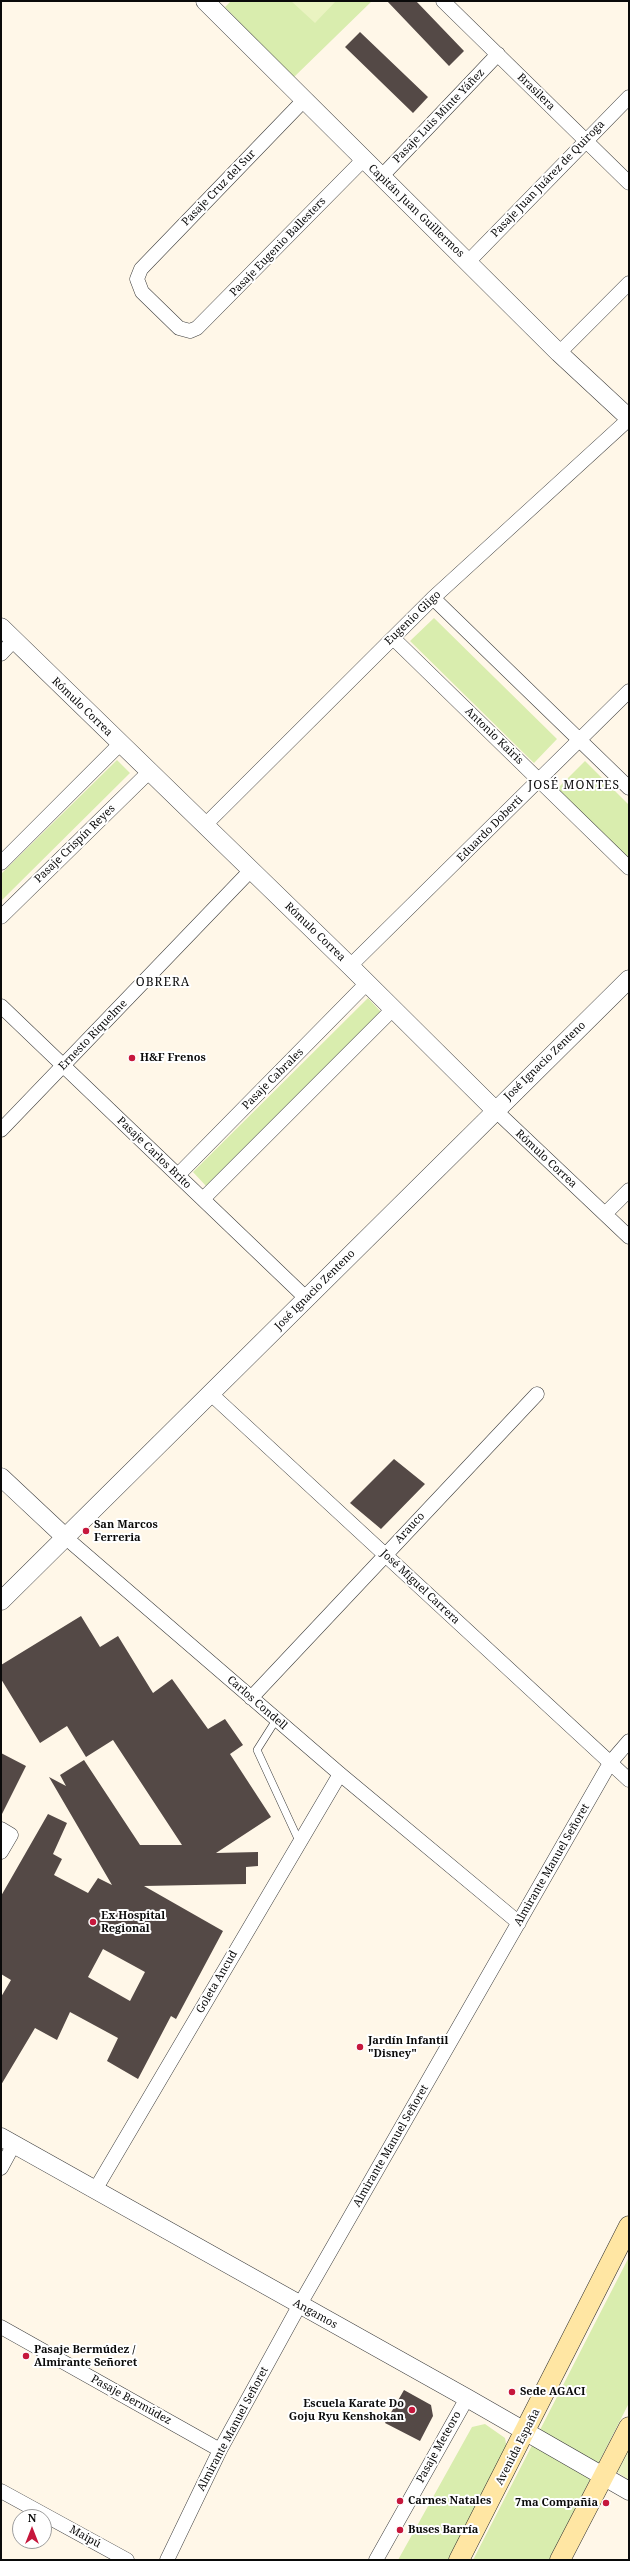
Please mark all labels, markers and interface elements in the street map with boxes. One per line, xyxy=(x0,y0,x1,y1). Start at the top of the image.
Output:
street label: Pasaje Luis Minte Yáñez xyxy=(391,66,487,166)
street label: Brasilera xyxy=(514,71,558,113)
street label: Pasaje Juan Juárez de Quiroga xyxy=(489,118,607,240)
street label: Pasaje Cruz del Sur xyxy=(179,147,259,229)
street label: Capitán Juan Guillermos xyxy=(365,162,467,260)
street label: Pasaje Eugenio Ballesters xyxy=(227,195,329,299)
street label: Eugenio Gligo xyxy=(382,588,444,648)
street label: Rómulo Correa xyxy=(49,675,115,739)
street label: Antonio Kairis xyxy=(462,705,526,767)
district label: JOSÉ MONTES xyxy=(528,779,620,793)
street label: Eduardo Doberti xyxy=(454,793,526,865)
street label: Pasaje Crispín Reyes xyxy=(32,802,118,886)
street label: Rómulo Correa xyxy=(282,900,348,964)
district label: OBRERA xyxy=(136,976,190,990)
street label: Ernesto Riquelme xyxy=(56,997,130,1073)
street label: José Ignacio Zenteno xyxy=(502,1019,588,1103)
street label: Pasaje Cabrales xyxy=(240,1046,306,1112)
place label: H&F Frenos xyxy=(140,1051,206,1065)
marker: H&F Frenos xyxy=(127,1053,137,1063)
street label: Pasaje Carlos Brito xyxy=(114,1114,194,1192)
street label: Rómulo Correa xyxy=(513,1127,579,1191)
street label: José Ignacio Zenteno xyxy=(272,1247,358,1333)
street label: Arauco xyxy=(392,1510,428,1546)
place label: San Marcos Ferreria xyxy=(94,1518,158,1544)
marker: San Marcos Ferreria xyxy=(81,1526,91,1536)
street label: José Miguel Carrera xyxy=(378,1547,462,1627)
street label: Carlos Condell xyxy=(224,1673,290,1733)
street label: Almirante Manuel Señoret xyxy=(512,1802,592,1928)
place label: Ex Hospital Regional xyxy=(101,1909,165,1935)
marker: Ex Hospital Regional xyxy=(88,1917,98,1927)
street label: Goleta Ancud xyxy=(194,1948,240,2016)
place label: Jardín Infantil "Disney" xyxy=(368,2034,448,2060)
marker: Jardín Infantil "Disney" xyxy=(355,2042,365,2052)
street label: Almirante Manuel Señoret xyxy=(351,2083,431,2209)
street label: Angamos xyxy=(291,2296,339,2332)
place label: Pasaje Bermúdez / Almirante Señoret xyxy=(34,2343,137,2369)
marker: Pasaje Bermúdez / Almirante Señoret xyxy=(21,2351,31,2361)
street label: Almirante Manuel Señoret xyxy=(195,2365,271,2493)
street label: Pasaje Bermúdez xyxy=(88,2372,174,2428)
place label: Sede AGACI xyxy=(520,2385,585,2399)
marker: Sede AGACI xyxy=(507,2387,517,2397)
place label: Escuela Karate Do Goju Ryu Kenshokan xyxy=(289,2397,404,2423)
marker: Escuela Karate Do Goju Ryu Kenshokan xyxy=(407,2405,417,2415)
street label: Avenida España xyxy=(493,2407,543,2487)
street label: Pasaje Meteoro xyxy=(414,2409,464,2485)
place label: Carnes Natales xyxy=(408,2494,491,2508)
marker: Carnes Natales xyxy=(395,2496,405,2506)
place label: 7ma Compañia xyxy=(515,2496,598,2510)
marker: 7ma Compañia xyxy=(601,2498,611,2508)
north arrow xyxy=(12,2509,52,2549)
text: N xyxy=(28,2510,36,2525)
street label: Maipú xyxy=(67,2523,103,2551)
place label: Buses Barría xyxy=(408,2523,478,2537)
marker: Buses Barría xyxy=(395,2525,405,2535)

